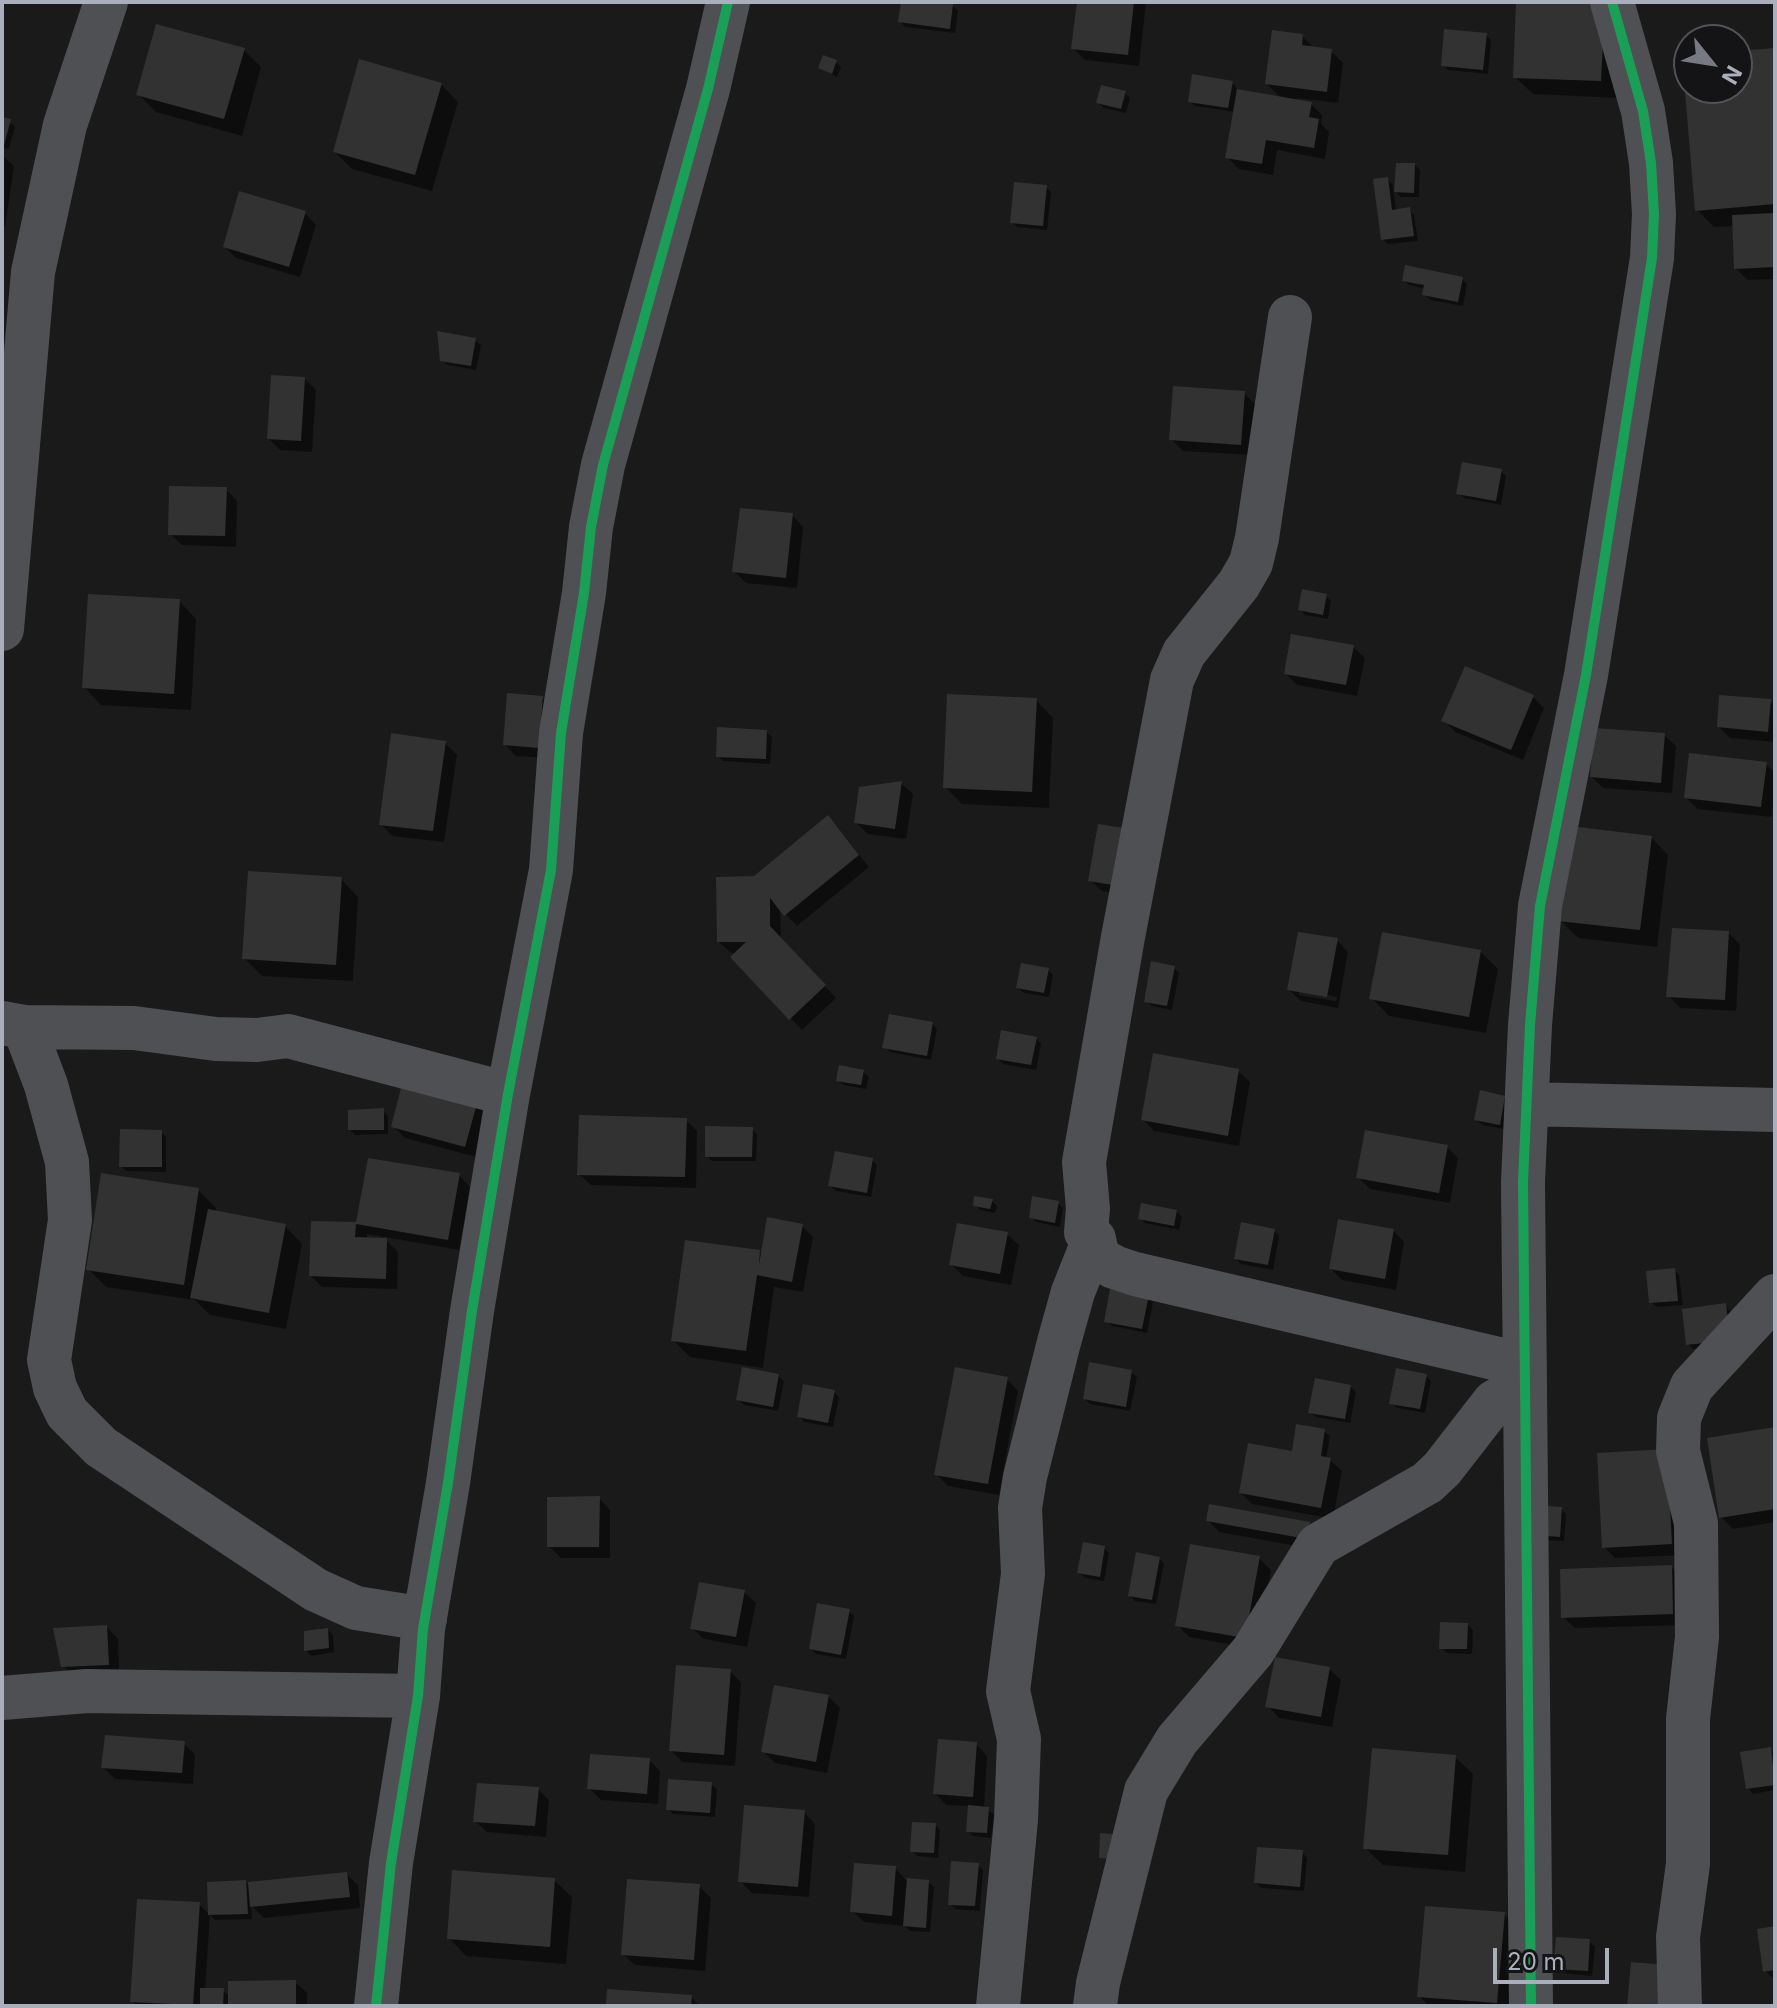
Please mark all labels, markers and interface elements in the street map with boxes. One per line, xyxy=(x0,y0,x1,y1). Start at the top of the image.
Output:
north arrow xyxy=(1673,24,1753,104)
text: N xyxy=(1717,61,1748,89)
scale bar xyxy=(1497,1932,1613,1982)
text: 20 m xyxy=(1507,1947,1565,1976)

